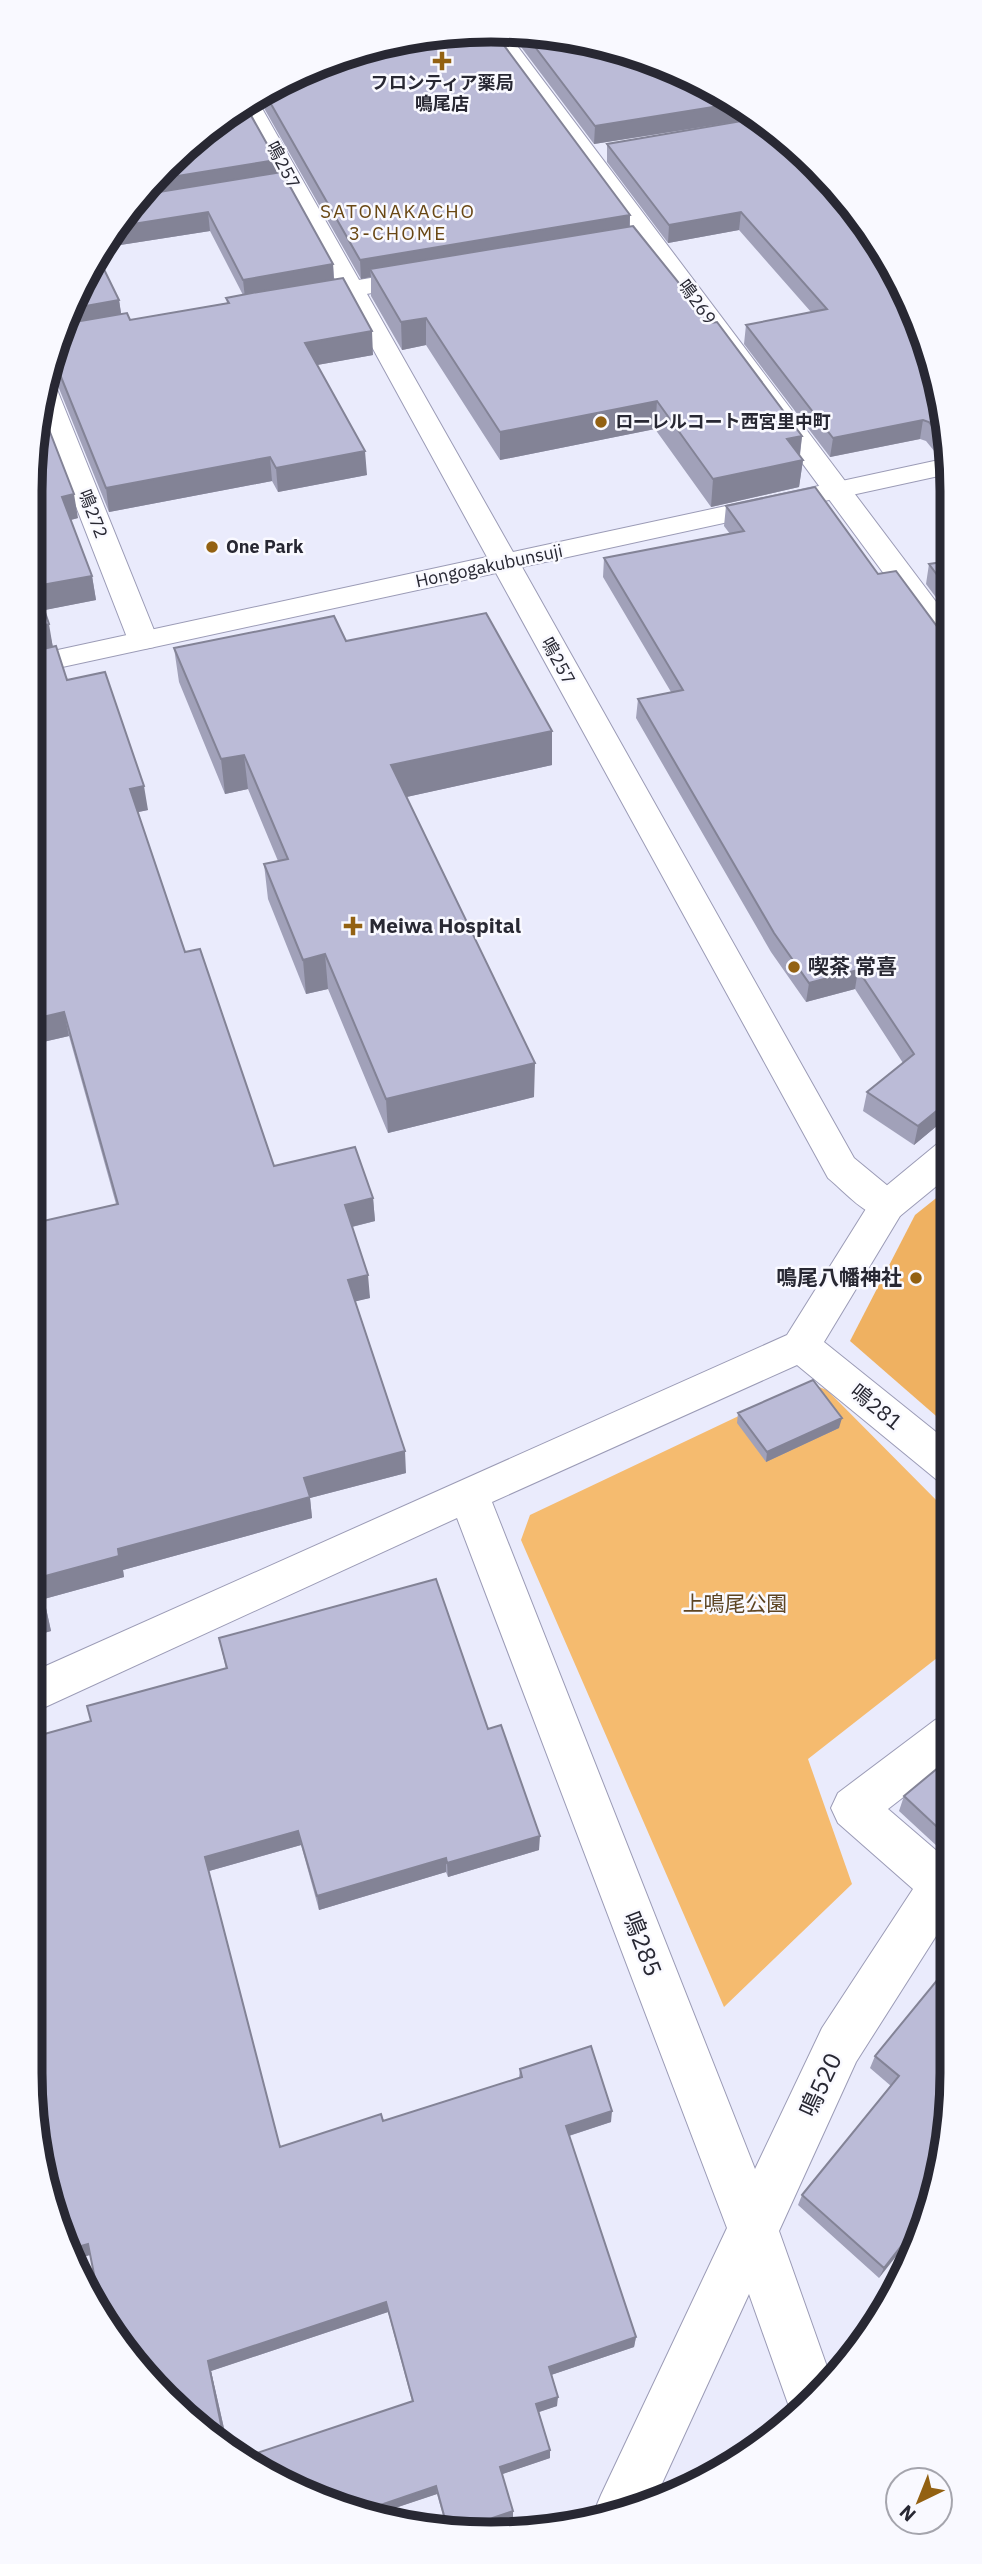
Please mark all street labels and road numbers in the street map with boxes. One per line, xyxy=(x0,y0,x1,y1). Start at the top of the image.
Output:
street label: 鳴257 xyxy=(261,137,305,192)
street label: 鳴269 xyxy=(673,275,722,329)
street label: 鳴272 xyxy=(74,486,113,541)
street label: Hongogakubunsuji xyxy=(413,539,565,592)
street label: 鳴257 xyxy=(536,633,581,688)
street label: 鳴281 xyxy=(845,1377,908,1436)
street label: 鳴285 xyxy=(616,1907,670,1981)
street label: 鳴520 xyxy=(791,2047,849,2122)

